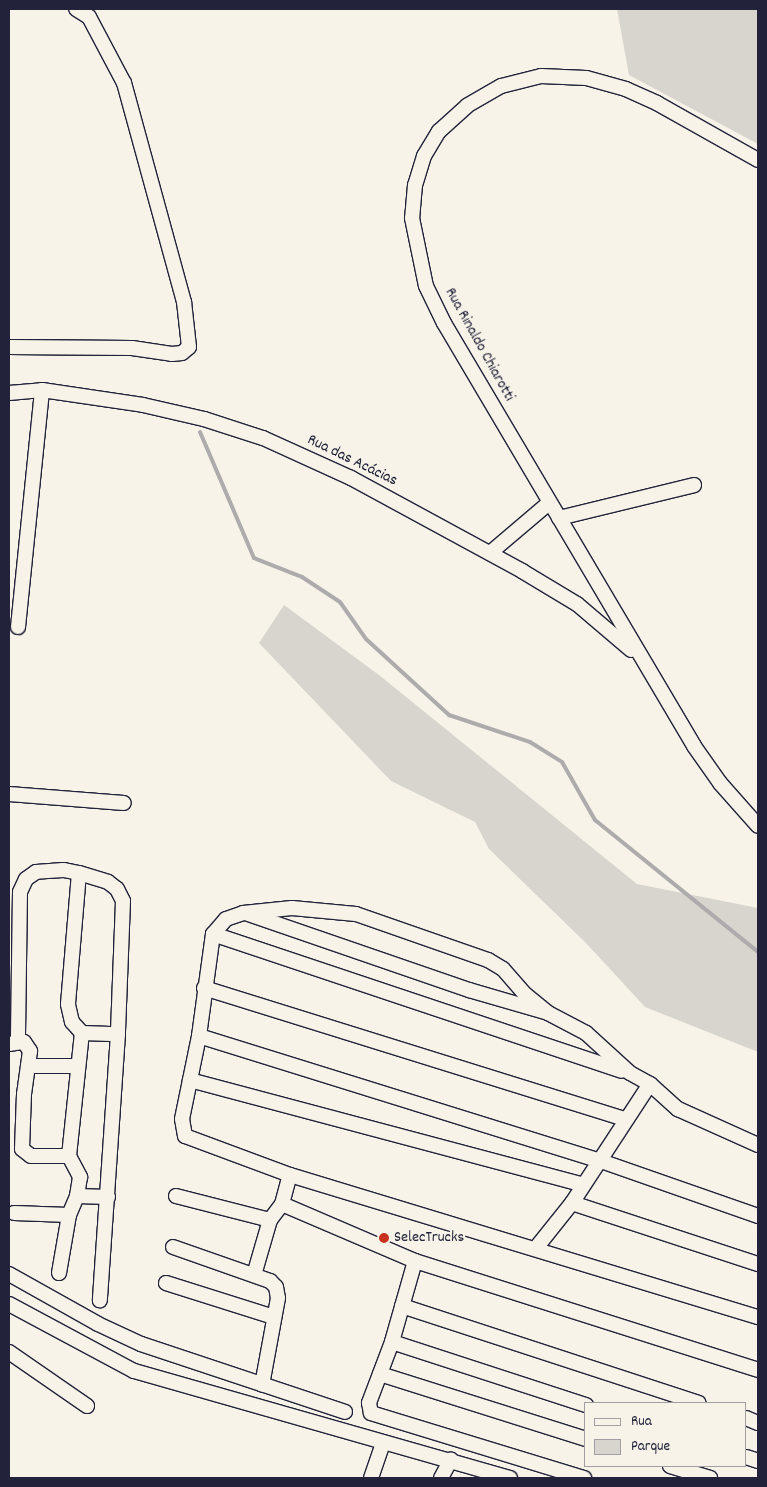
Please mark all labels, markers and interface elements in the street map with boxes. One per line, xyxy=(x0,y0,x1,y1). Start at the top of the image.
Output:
street label: Rua Rinaldo Chiarotti xyxy=(440,285,518,405)
street label: Rua das Acácias xyxy=(304,431,400,491)
place label: SelecTrucks xyxy=(394,1228,464,1248)
marker: SelecTrucks xyxy=(378,1232,390,1244)
legend xyxy=(584,1402,747,1467)
text: Rua xyxy=(631,1411,652,1433)
text: Parque xyxy=(631,1436,670,1458)

